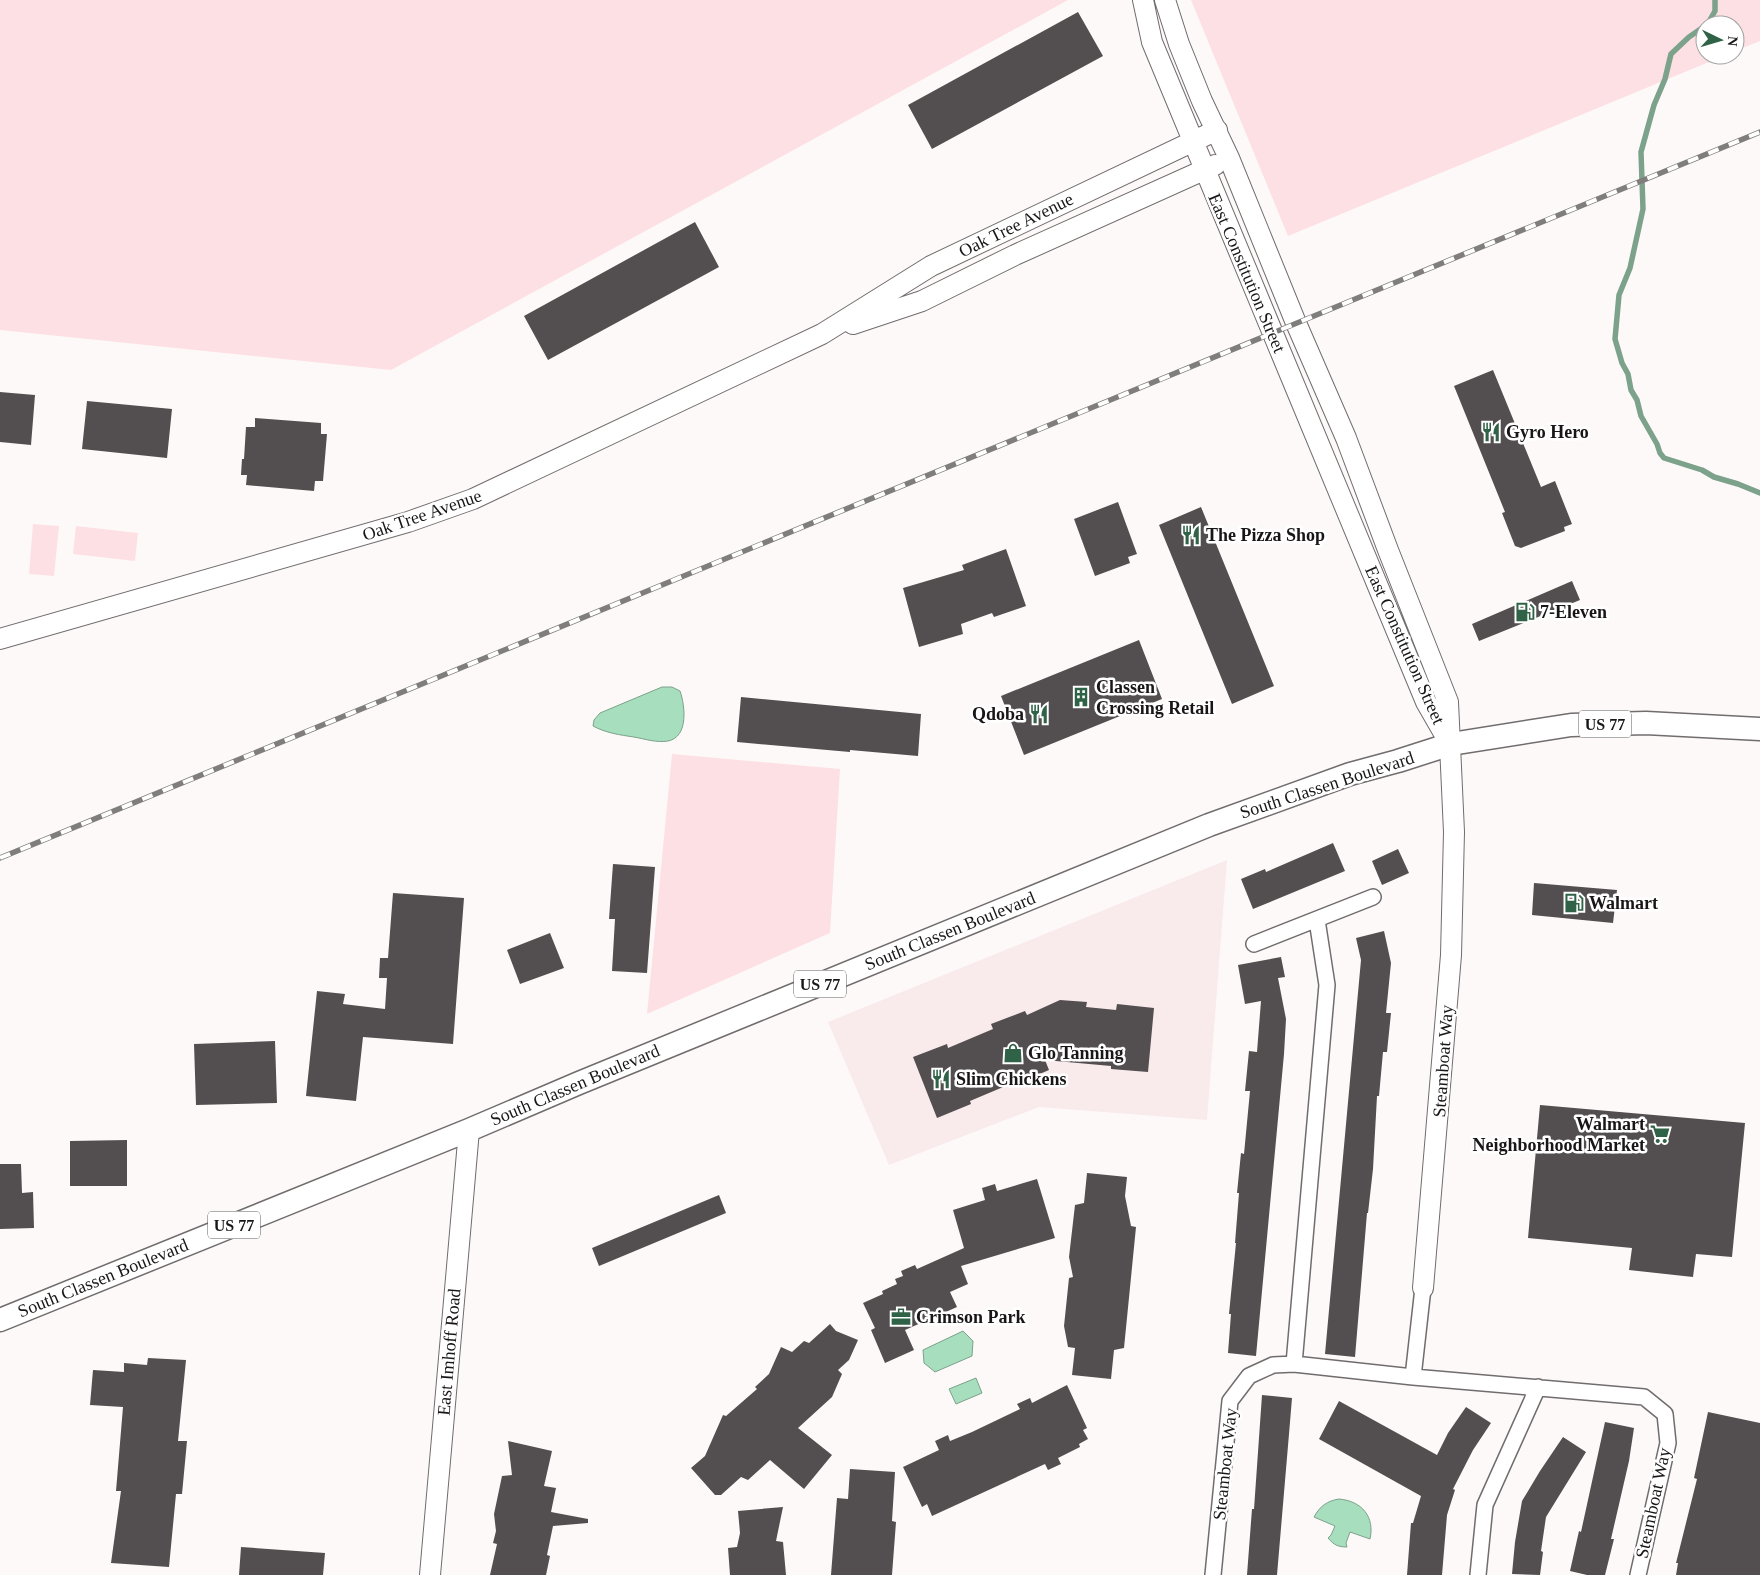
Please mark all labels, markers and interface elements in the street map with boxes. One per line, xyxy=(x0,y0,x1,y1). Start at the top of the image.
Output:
north arrow xyxy=(1695,15,1745,65)
text: N xyxy=(1725,35,1740,47)
street label: Oak Tree Avenue xyxy=(956,189,1076,261)
street label: East Constitution Street xyxy=(1204,190,1290,356)
restaurant icon: Gyro Hero xyxy=(1480,421,1502,443)
place label: Gyro Hero xyxy=(1506,422,1589,442)
street label: Oak Tree Avenue xyxy=(360,485,484,545)
restaurant icon: The Pizza Shop xyxy=(1180,524,1202,546)
place label: The Pizza Shop xyxy=(1206,525,1325,545)
street label: East Constitution Street xyxy=(1361,563,1449,727)
fuel station icon: 7-Eleven xyxy=(1514,601,1536,623)
place label: 7-Eleven xyxy=(1540,602,1607,622)
place label: Classen Crossing Retail xyxy=(1096,677,1214,718)
building icon: Classen Crossing Retail xyxy=(1070,686,1092,708)
restaurant icon: Qdoba xyxy=(1028,703,1050,725)
place label: Qdoba xyxy=(972,704,1024,724)
road number: US 77 xyxy=(1579,711,1631,738)
street label: South Classen Boulevard xyxy=(1237,747,1417,823)
street label: South Classen Boulevard xyxy=(862,888,1038,974)
fuel station icon: Walmart xyxy=(1563,892,1585,914)
place label: Walmart xyxy=(1589,893,1658,913)
road number: US 77 xyxy=(794,971,846,998)
street label: Steamboat Way xyxy=(1429,1004,1457,1118)
street label: South Classen Boulevard xyxy=(487,1040,663,1130)
shop icon: Glo Tanning xyxy=(1002,1042,1024,1064)
place label: Glo Tanning xyxy=(1028,1043,1124,1063)
restaurant icon: Slim Chickens xyxy=(930,1068,952,1090)
place label: Slim Chickens xyxy=(956,1069,1067,1089)
place label: Walmart Neighborhood Market xyxy=(1473,1114,1645,1155)
supermarket icon: Walmart Neighborhood Market xyxy=(1649,1123,1671,1145)
road number: US 77 xyxy=(208,1212,260,1238)
street label: South Classen Boulevard xyxy=(15,1235,191,1321)
street label: East Imhoff Road xyxy=(433,1288,465,1416)
office icon: Crimson Park xyxy=(890,1306,912,1328)
place label: Crimson Park xyxy=(916,1307,1026,1327)
street label: Steamboat Way xyxy=(1209,1407,1241,1521)
street label: Steamboat Way xyxy=(1632,1446,1674,1560)

